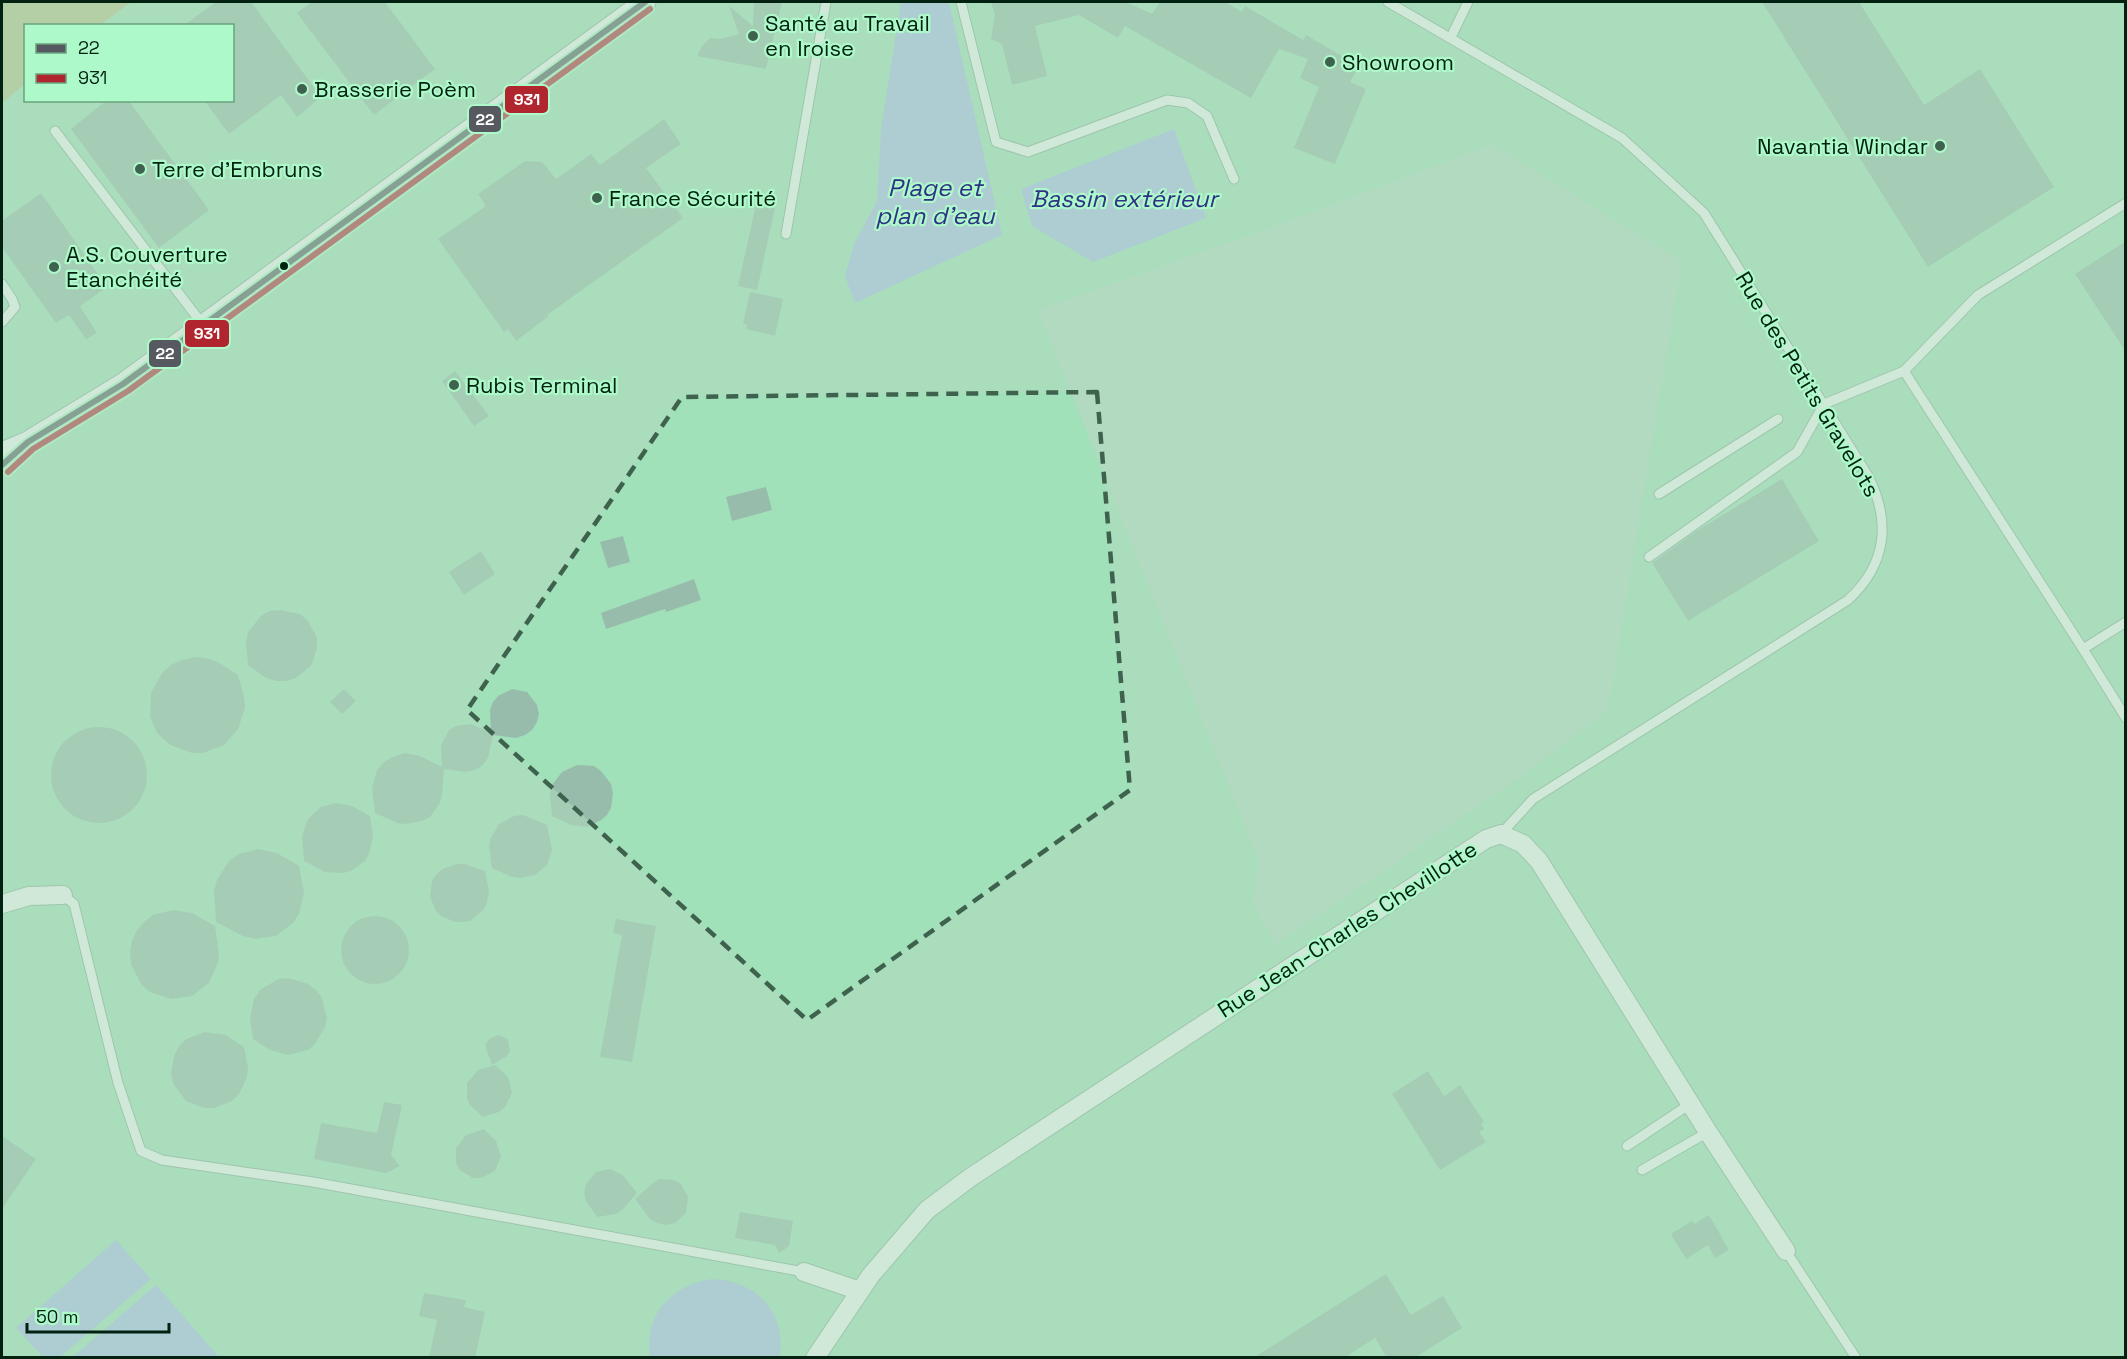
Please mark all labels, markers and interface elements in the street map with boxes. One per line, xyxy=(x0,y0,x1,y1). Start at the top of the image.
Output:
place label: Santé au Travail en Iroise xyxy=(765,9,930,62)
legend xyxy=(24,24,234,102)
marker: Santé au Travail en Iroise xyxy=(746,29,760,43)
text: 22 xyxy=(78,36,100,59)
place label: Showroom xyxy=(1342,48,1454,76)
marker: Showroom xyxy=(1323,55,1337,69)
text: 931 xyxy=(78,66,107,89)
place label: Brasserie Poèm xyxy=(314,75,476,103)
marker: Brasserie Poèm xyxy=(295,82,309,96)
line badge: 931 xyxy=(504,85,549,114)
text: 931 xyxy=(514,89,540,110)
line badge: 22 xyxy=(468,105,502,133)
text: 22 xyxy=(475,109,495,130)
place label: Navantia Windar xyxy=(1757,132,1928,160)
marker: Navantia Windar xyxy=(1933,139,1947,153)
place label: Terre d'Embruns xyxy=(152,155,323,183)
marker: Terre d'Embruns xyxy=(133,162,147,176)
water label: Plage et plan d'eau xyxy=(875,172,996,231)
water label: Bassin extérieur xyxy=(1031,183,1220,214)
place label: France Sécurité xyxy=(609,184,776,212)
marker: France Sécurité xyxy=(590,191,604,205)
place label: A.S. Couverture Etanchéité xyxy=(66,240,228,293)
marker: A.S. Couverture Etanchéité xyxy=(47,260,61,274)
unlabelled marker xyxy=(278,260,290,272)
street label: Rue des Petits Gravelots xyxy=(1730,266,1886,502)
line badge: 931 xyxy=(184,319,230,348)
text: 931 xyxy=(194,323,220,344)
line badge: 22 xyxy=(148,339,182,368)
text: 22 xyxy=(155,343,175,364)
place label: Rubis Terminal xyxy=(466,371,617,399)
marker: Rubis Terminal xyxy=(447,378,461,392)
street label: Rue Jean-Charles Chevillotte xyxy=(1212,834,1482,1024)
scale bar xyxy=(27,1296,170,1334)
text: 50 m xyxy=(36,1305,78,1328)

